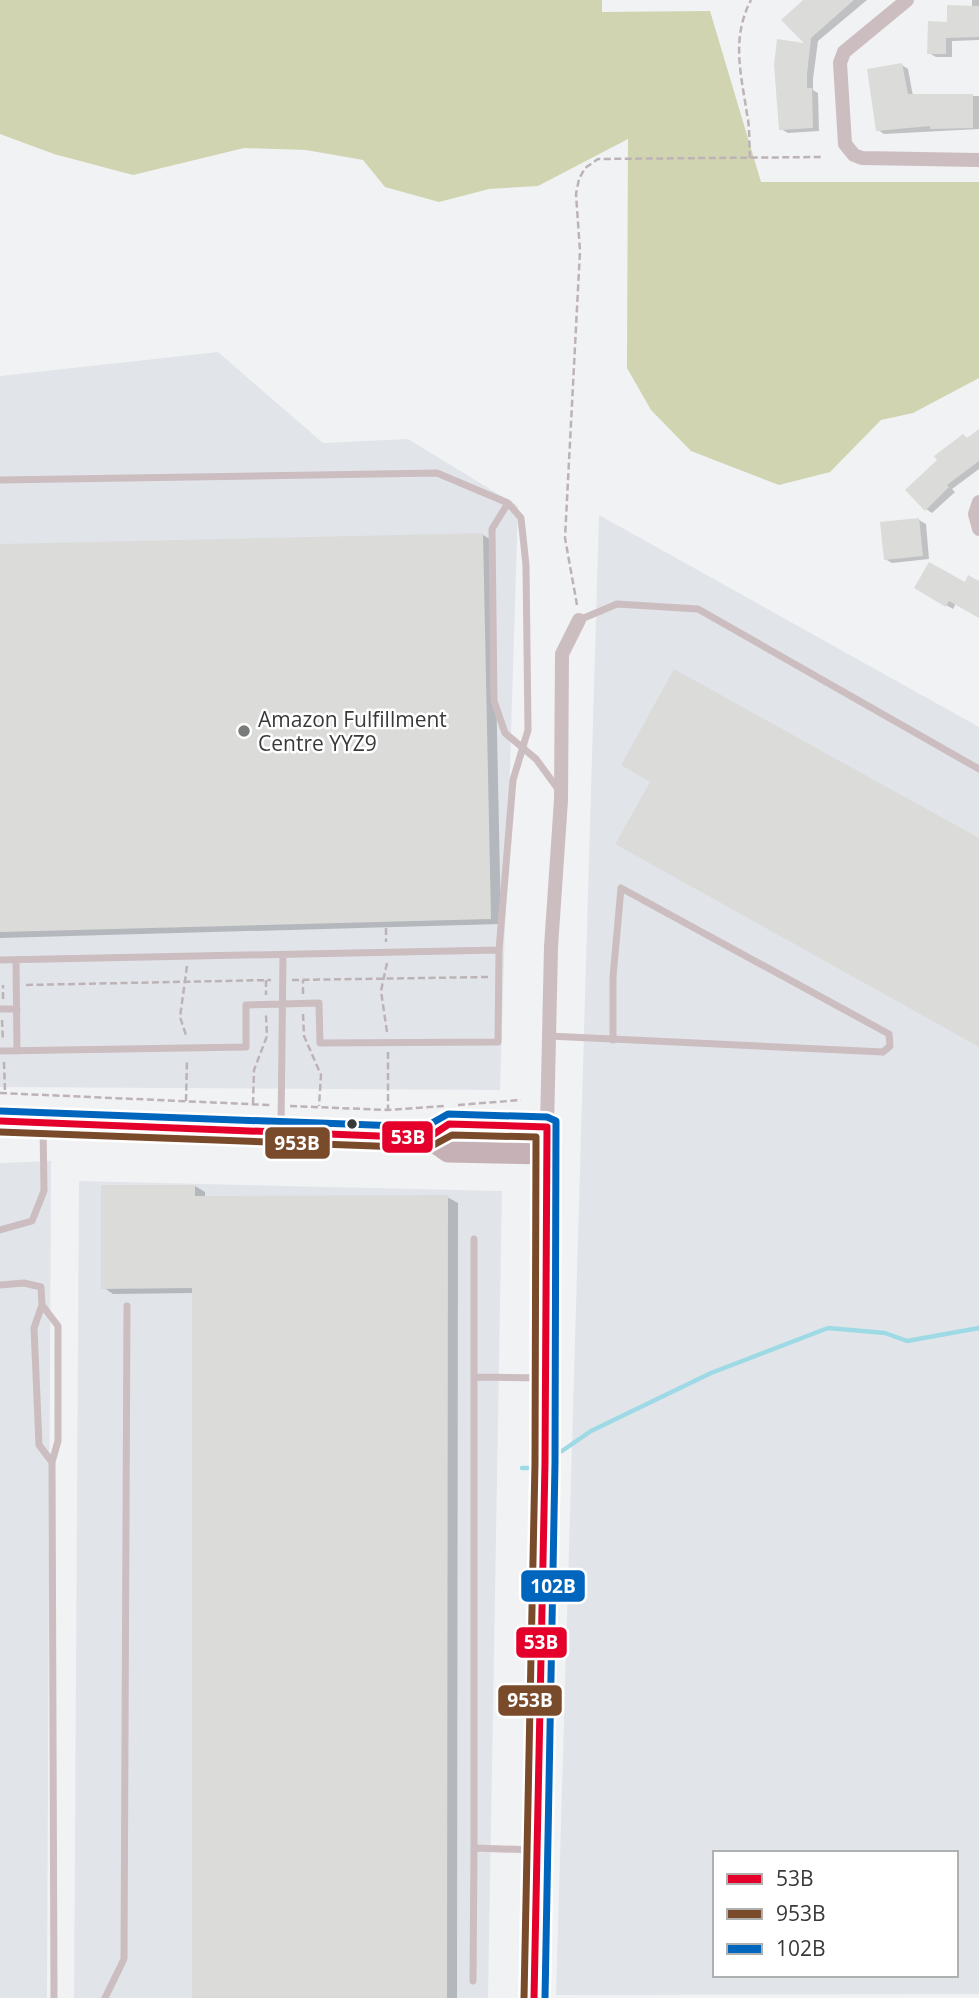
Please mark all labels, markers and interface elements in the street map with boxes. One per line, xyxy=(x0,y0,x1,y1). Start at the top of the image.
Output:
place label: Amazon Fulfillment Centre YYZ9 xyxy=(258,705,447,757)
marker: Amazon Fulfillment Centre YYZ9 xyxy=(236,723,252,739)
unlabelled marker xyxy=(345,1117,359,1131)
line badge: 53B xyxy=(381,1120,434,1154)
text: 53B xyxy=(391,1124,425,1150)
line badge: 953B xyxy=(264,1126,331,1160)
text: 953B xyxy=(274,1130,320,1156)
line badge: 102B xyxy=(520,1569,586,1603)
text: 102B xyxy=(530,1573,576,1599)
line badge: 53B xyxy=(515,1626,568,1659)
text: 53B xyxy=(524,1629,558,1655)
line badge: 953B xyxy=(497,1684,563,1717)
text: 953B xyxy=(507,1687,553,1713)
legend xyxy=(713,1851,958,1977)
text: 53B xyxy=(776,1864,814,1892)
text: 953B xyxy=(776,1899,826,1927)
text: 102B xyxy=(776,1934,826,1962)

